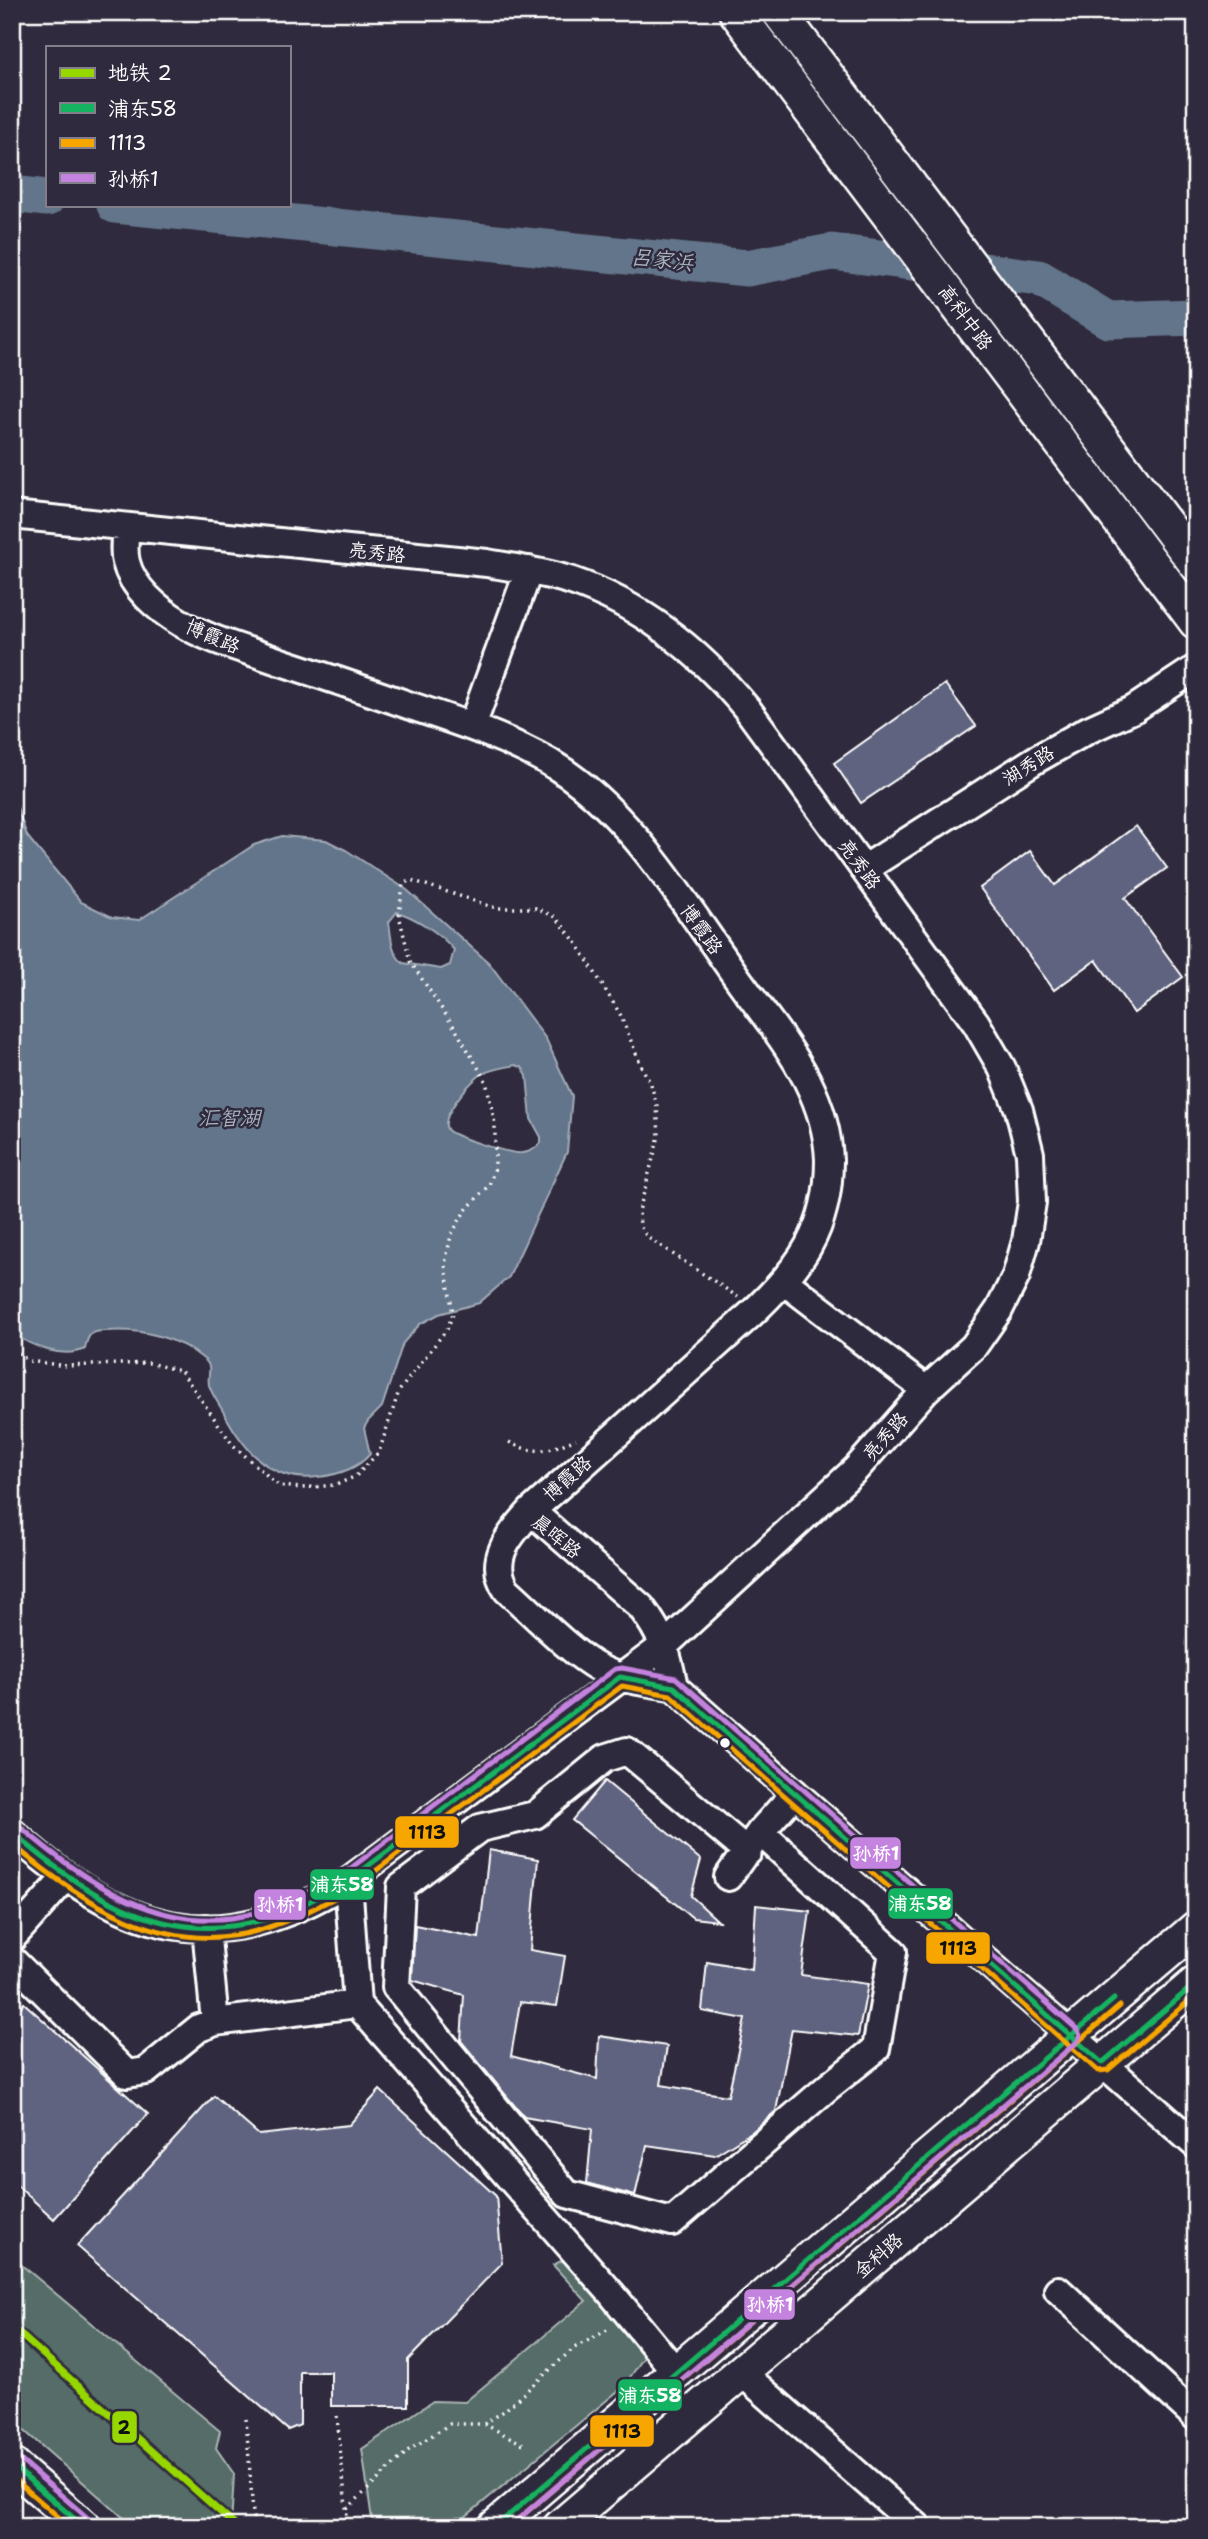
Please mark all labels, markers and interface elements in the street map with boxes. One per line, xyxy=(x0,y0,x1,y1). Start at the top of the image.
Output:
legend xyxy=(46,46,290,206)
text: 地铁 2 xyxy=(108,59,172,87)
text: 浦东58 xyxy=(108,95,177,123)
text: 1113 xyxy=(108,129,147,157)
text: 孙桥1 xyxy=(108,165,159,193)
water label: 吕家浜 xyxy=(629,243,696,277)
street label: 高科中路 xyxy=(933,279,998,355)
street label: 亮秀路 xyxy=(347,537,407,568)
street label: 博霞路 xyxy=(182,614,244,659)
street label: 湖秀路 xyxy=(997,740,1059,791)
street label: 亮秀路 xyxy=(833,834,886,895)
street label: 博霞路 xyxy=(675,899,728,960)
water label: 汇智湖 xyxy=(198,1104,262,1132)
street label: 亮秀路 xyxy=(857,1407,914,1466)
street label: 博霞路 xyxy=(538,1450,597,1507)
street label: 晨晖路 xyxy=(527,1509,587,1564)
unlabelled marker xyxy=(718,1736,732,1750)
line badge: 1113 xyxy=(394,1815,460,1849)
text: 1113 xyxy=(408,1820,446,1845)
line badge: 孙桥1 xyxy=(849,1836,902,1870)
text: 孙桥1 xyxy=(853,1841,899,1866)
line badge: 浦东58 xyxy=(309,1868,375,1901)
text: 浦东58 xyxy=(310,1872,374,1897)
line badge: 浦东58 xyxy=(887,1887,954,1920)
line badge: 孙桥1 xyxy=(253,1888,307,1921)
text: 浦东58 xyxy=(888,1891,952,1916)
text: 孙桥1 xyxy=(257,1892,303,1917)
line badge: 1113 xyxy=(925,1931,991,1965)
text: 1113 xyxy=(939,1936,977,1961)
street label: 金科路 xyxy=(849,2227,908,2284)
line badge: 孙桥1 xyxy=(743,2288,796,2321)
text: 孙桥1 xyxy=(747,2292,793,2317)
line badge: 浦东58 xyxy=(617,2378,683,2412)
text: 浦东58 xyxy=(618,2383,682,2408)
line badge: 2 xyxy=(111,2410,138,2444)
line badge: 1113 xyxy=(589,2414,655,2448)
text: 2 xyxy=(117,2415,131,2440)
text: 1113 xyxy=(603,2419,641,2444)

